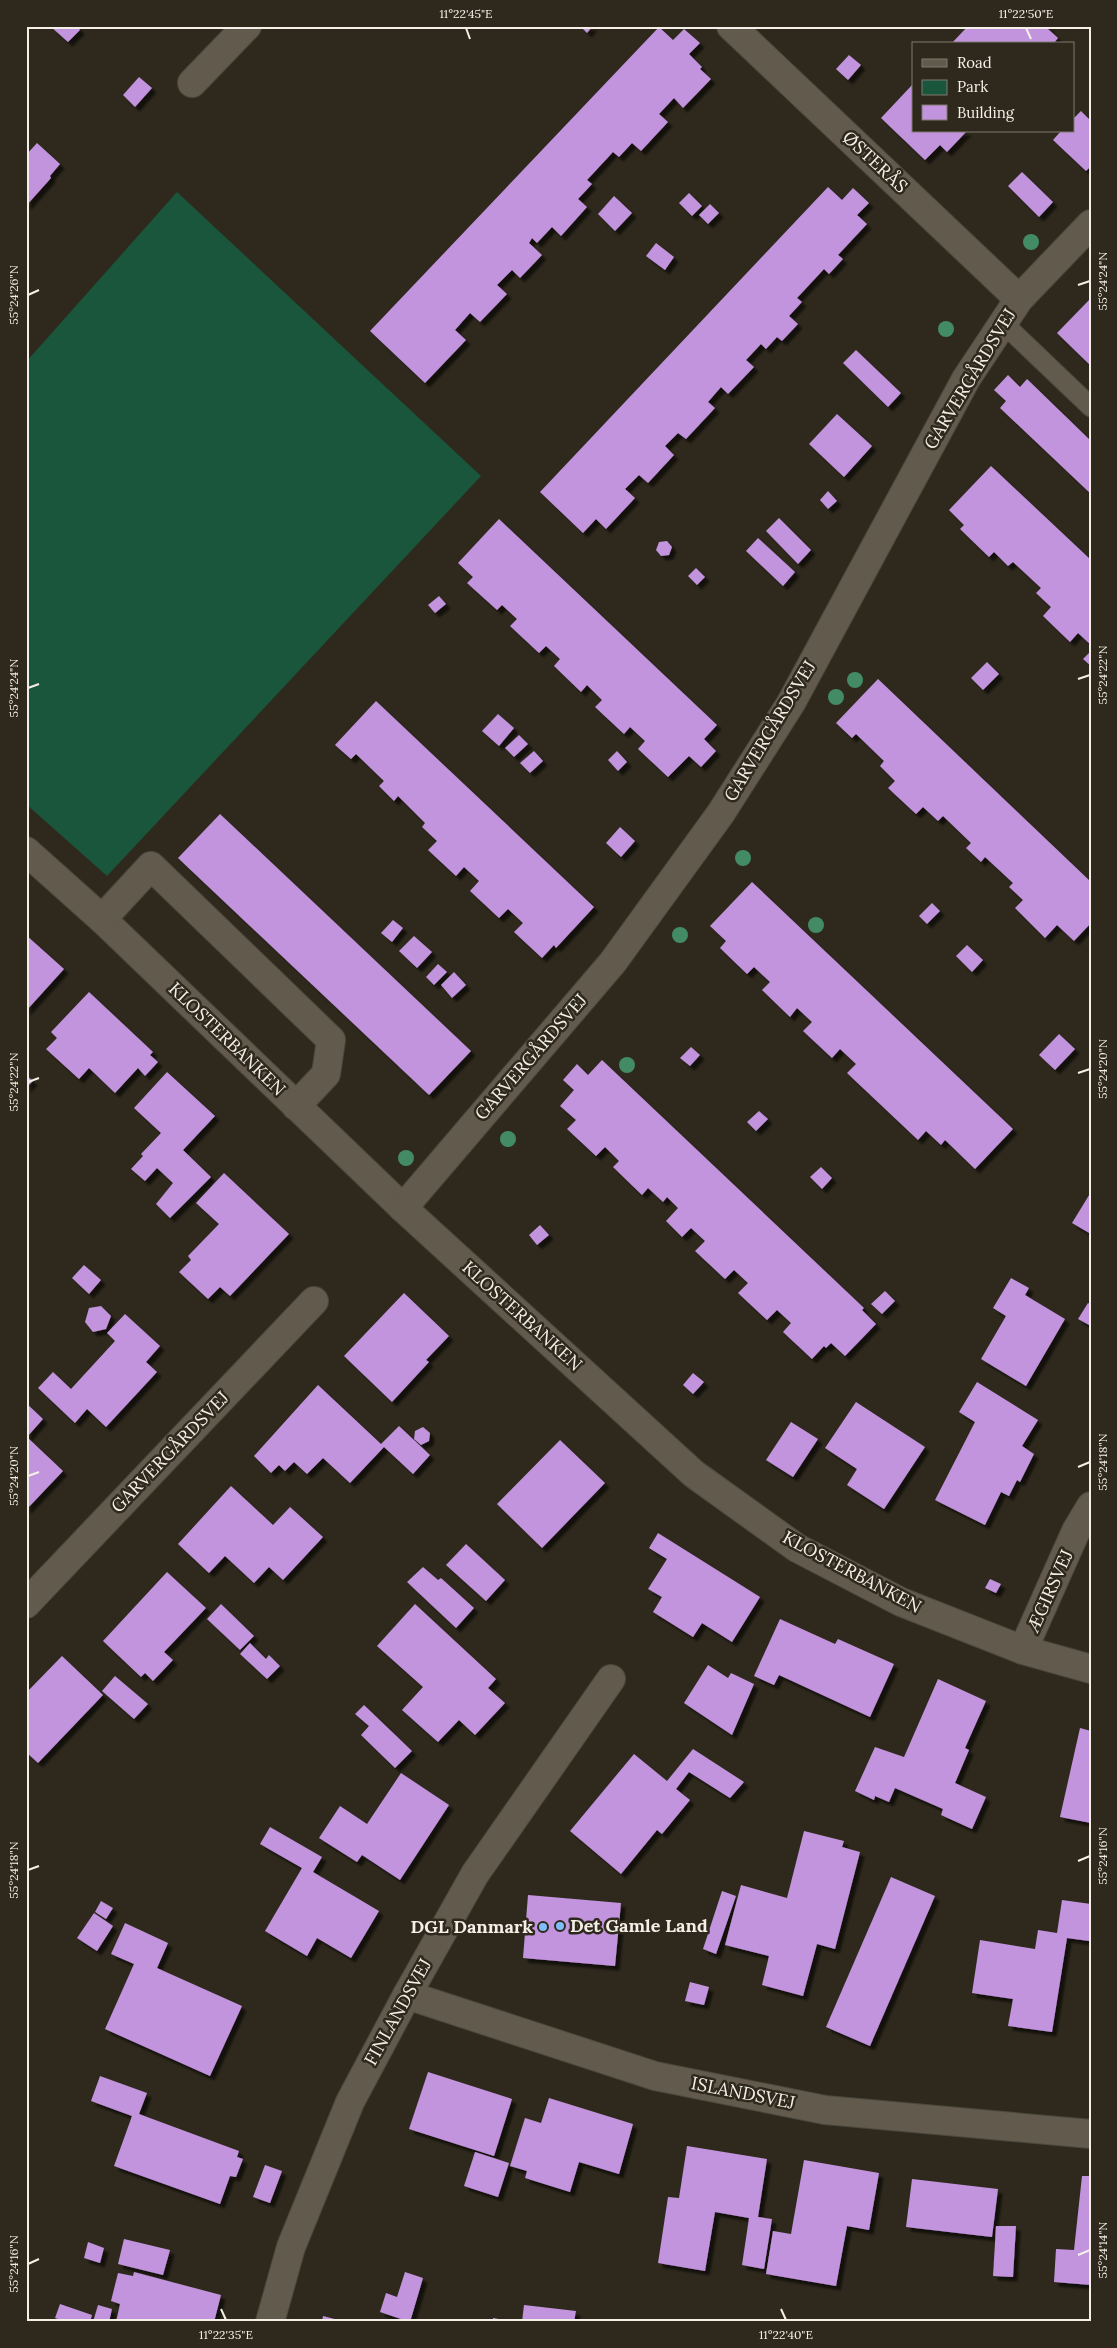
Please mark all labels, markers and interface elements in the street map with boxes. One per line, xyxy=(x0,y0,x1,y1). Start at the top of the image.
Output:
text: 11°22'45"E xyxy=(439,6,493,21)
text: 11°22'50"E xyxy=(999,6,1053,21)
legend xyxy=(912,42,1074,132)
text: Road xyxy=(957,53,992,72)
text: Park xyxy=(957,77,988,96)
text: Building xyxy=(957,103,1015,122)
street label: ØSTERÅS xyxy=(838,126,913,198)
text: 55°24'24"N xyxy=(1095,252,1110,310)
text: 55°24'26"N xyxy=(6,265,21,325)
street label: GARVERGÅRDSVEJ xyxy=(919,304,1021,453)
text: 55°24'22"N xyxy=(1095,645,1110,705)
street label: GARVERGÅRDSVEJ xyxy=(719,656,821,805)
text: 55°24'24"N xyxy=(6,659,21,717)
street label: KLOSTERBANKEN xyxy=(164,977,291,1100)
street label: GARVERGÅRDSVEJ xyxy=(469,989,592,1125)
text: 55°24'20"N xyxy=(1095,1039,1110,1099)
text: 55°24'22"N xyxy=(6,1052,21,1112)
street label: KLOSTERBANKEN xyxy=(458,1256,587,1376)
street label: GARVERGÅRDSVEJ xyxy=(106,1386,234,1517)
text: 55°24'18"N xyxy=(1095,1433,1110,1491)
text: 55°24'20"N xyxy=(6,1446,21,1506)
street label: KLOSTERBANKEN xyxy=(779,1525,925,1618)
street label: ÆGIRSVEJ xyxy=(1021,1546,1078,1637)
text: 55°24'16"N xyxy=(1095,1827,1110,1885)
text: 55°24'18"N xyxy=(6,1841,21,1899)
place label: Det Gamle Land xyxy=(570,1914,708,1937)
place label: DGL Danmark xyxy=(411,1915,533,1938)
marker: Det Gamle Land xyxy=(554,1920,566,1932)
marker: DGL Danmark xyxy=(537,1921,549,1933)
street label: FINLANDSVEJ xyxy=(359,1954,437,2069)
street label: ISLANDSVEJ xyxy=(689,2071,797,2114)
text: 55°24'14"N xyxy=(1095,2221,1110,2279)
text: 55°24'16"N xyxy=(6,2235,21,2293)
text: 11°22'35"E xyxy=(199,2327,253,2342)
text: 11°22'40"E xyxy=(759,2327,813,2342)

